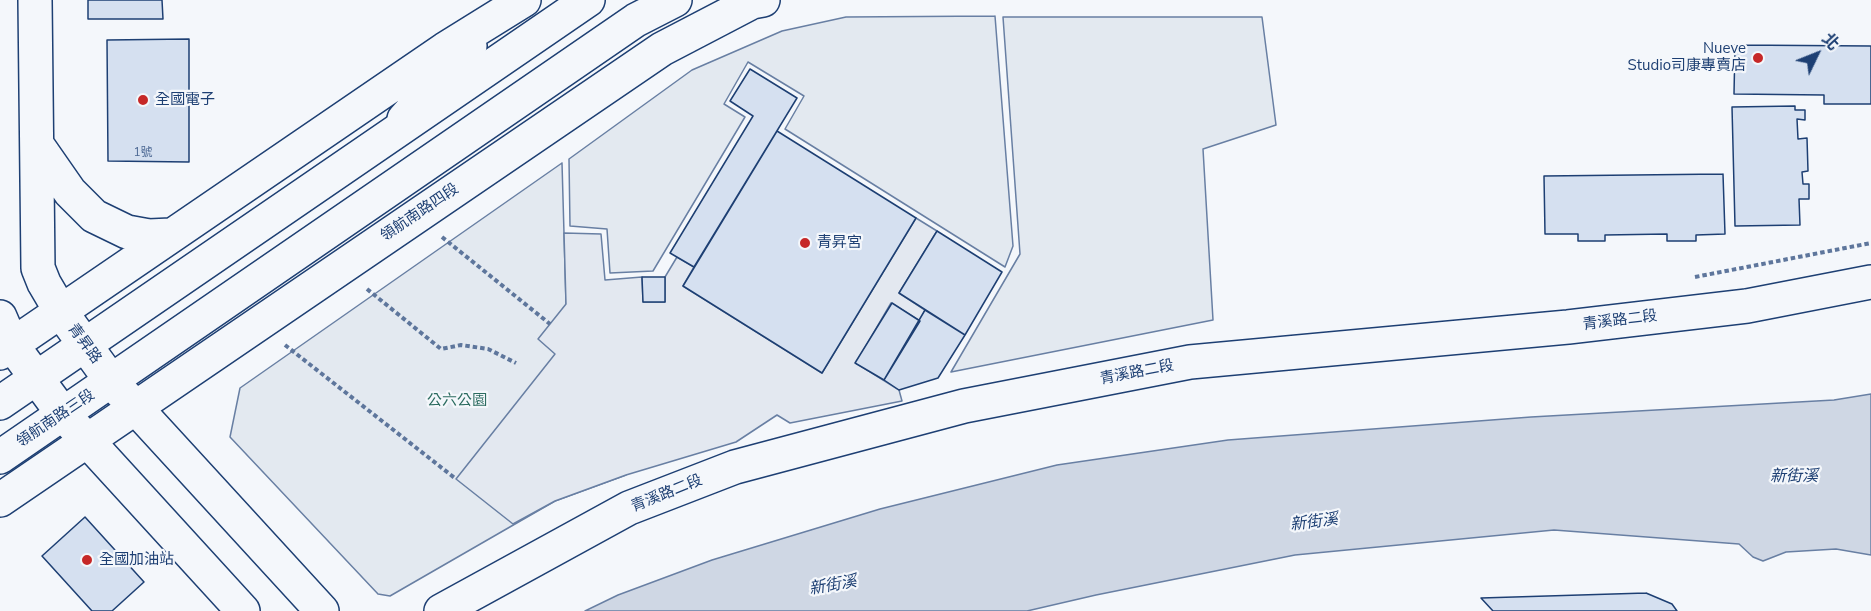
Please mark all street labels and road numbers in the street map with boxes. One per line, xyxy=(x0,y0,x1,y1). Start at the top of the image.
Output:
street label: 領航南路四段 xyxy=(378,180,462,246)
street label: 青溪路二段 xyxy=(1582,307,1658,335)
street label: 青昇路 xyxy=(63,321,105,367)
street label: 青溪路二段 xyxy=(1098,357,1176,389)
street label: 領航南路三段 xyxy=(14,386,98,452)
street label: 青溪路二段 xyxy=(629,472,705,516)

